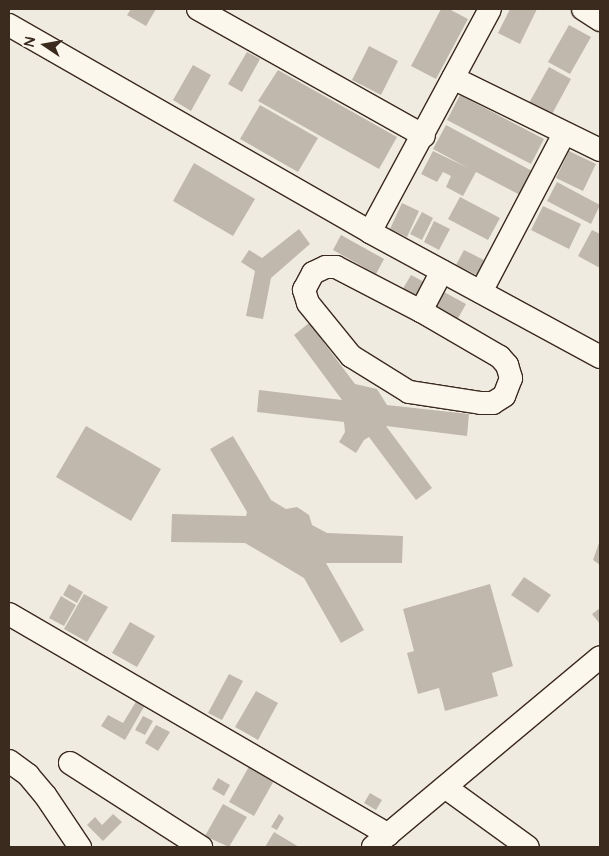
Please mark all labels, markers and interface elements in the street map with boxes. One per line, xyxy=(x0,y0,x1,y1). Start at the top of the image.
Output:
north arrow xyxy=(20,20,70,70)
text: N xyxy=(20,36,41,48)

